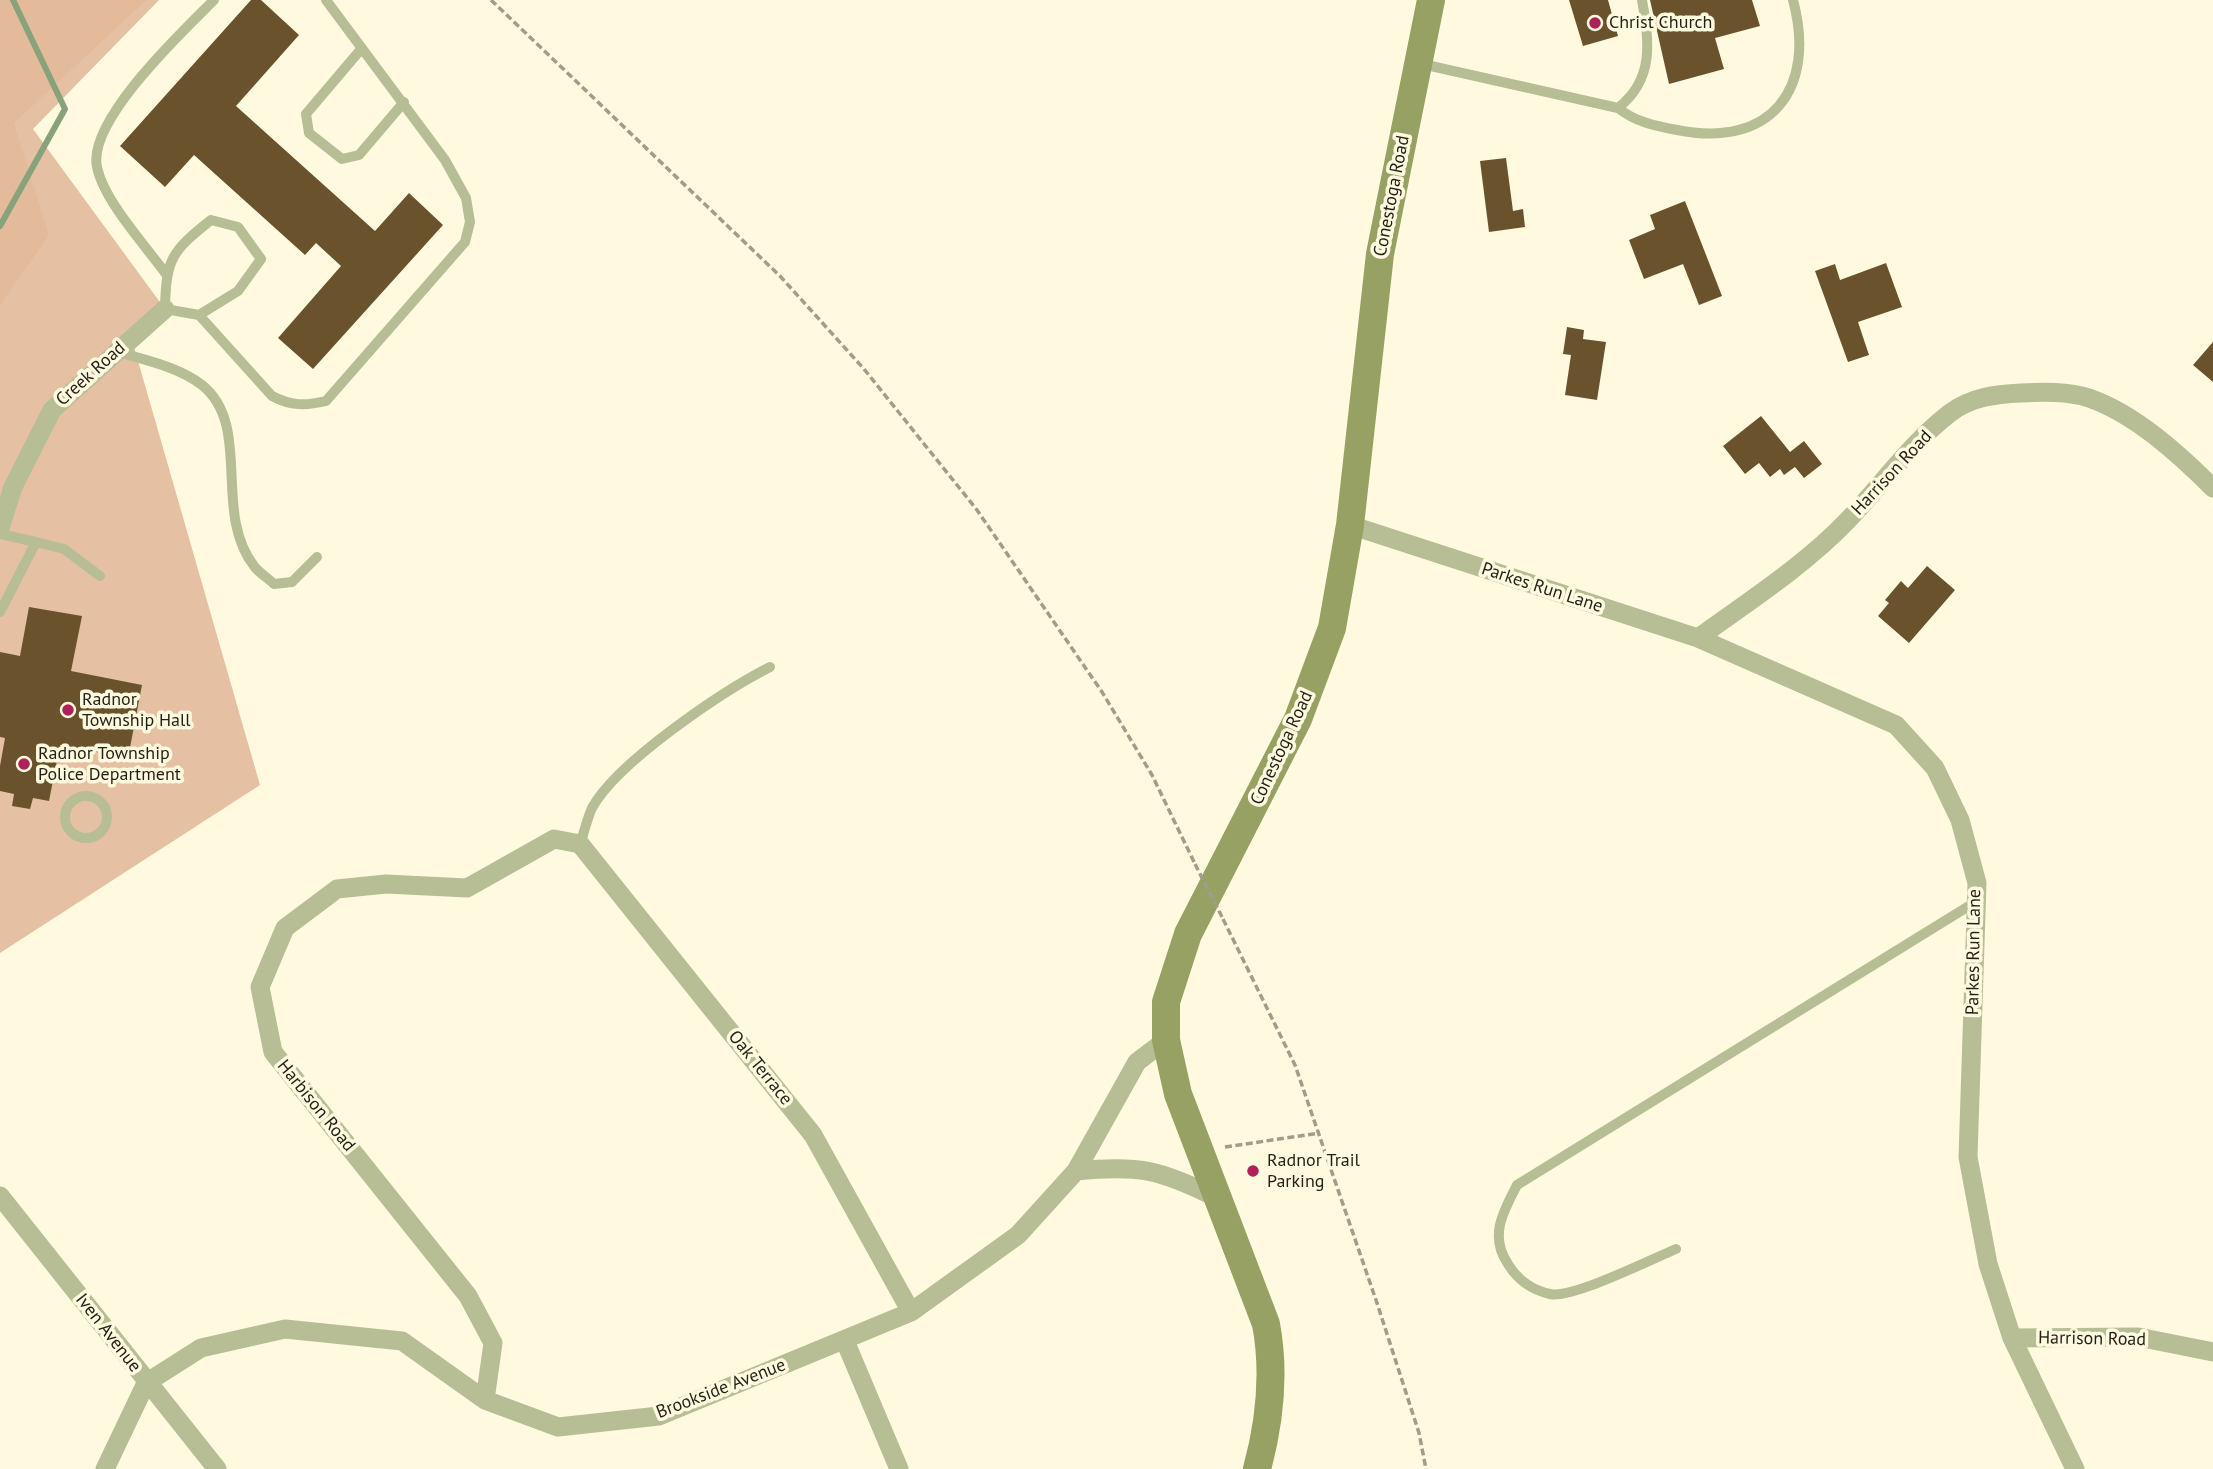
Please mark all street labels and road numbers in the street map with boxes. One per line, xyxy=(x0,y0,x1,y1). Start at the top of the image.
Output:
street label: Conestoga Road xyxy=(1370,134,1414,258)
street label: Creek Road xyxy=(52,337,130,411)
street label: Harrison Road xyxy=(1847,426,1937,520)
street label: Parkes Run Lane xyxy=(1479,558,1605,618)
street label: Conestoga Road xyxy=(1246,688,1318,808)
street label: Parkes Run Lane xyxy=(1962,889,1986,1015)
street label: Oak Terrace xyxy=(723,1026,797,1110)
street label: Harbison Road xyxy=(272,1056,360,1156)
street label: Iven Avenue xyxy=(71,1289,145,1377)
street label: Harrison Road xyxy=(2038,1327,2146,1351)
street label: Brookside Avenue xyxy=(653,1354,789,1424)

